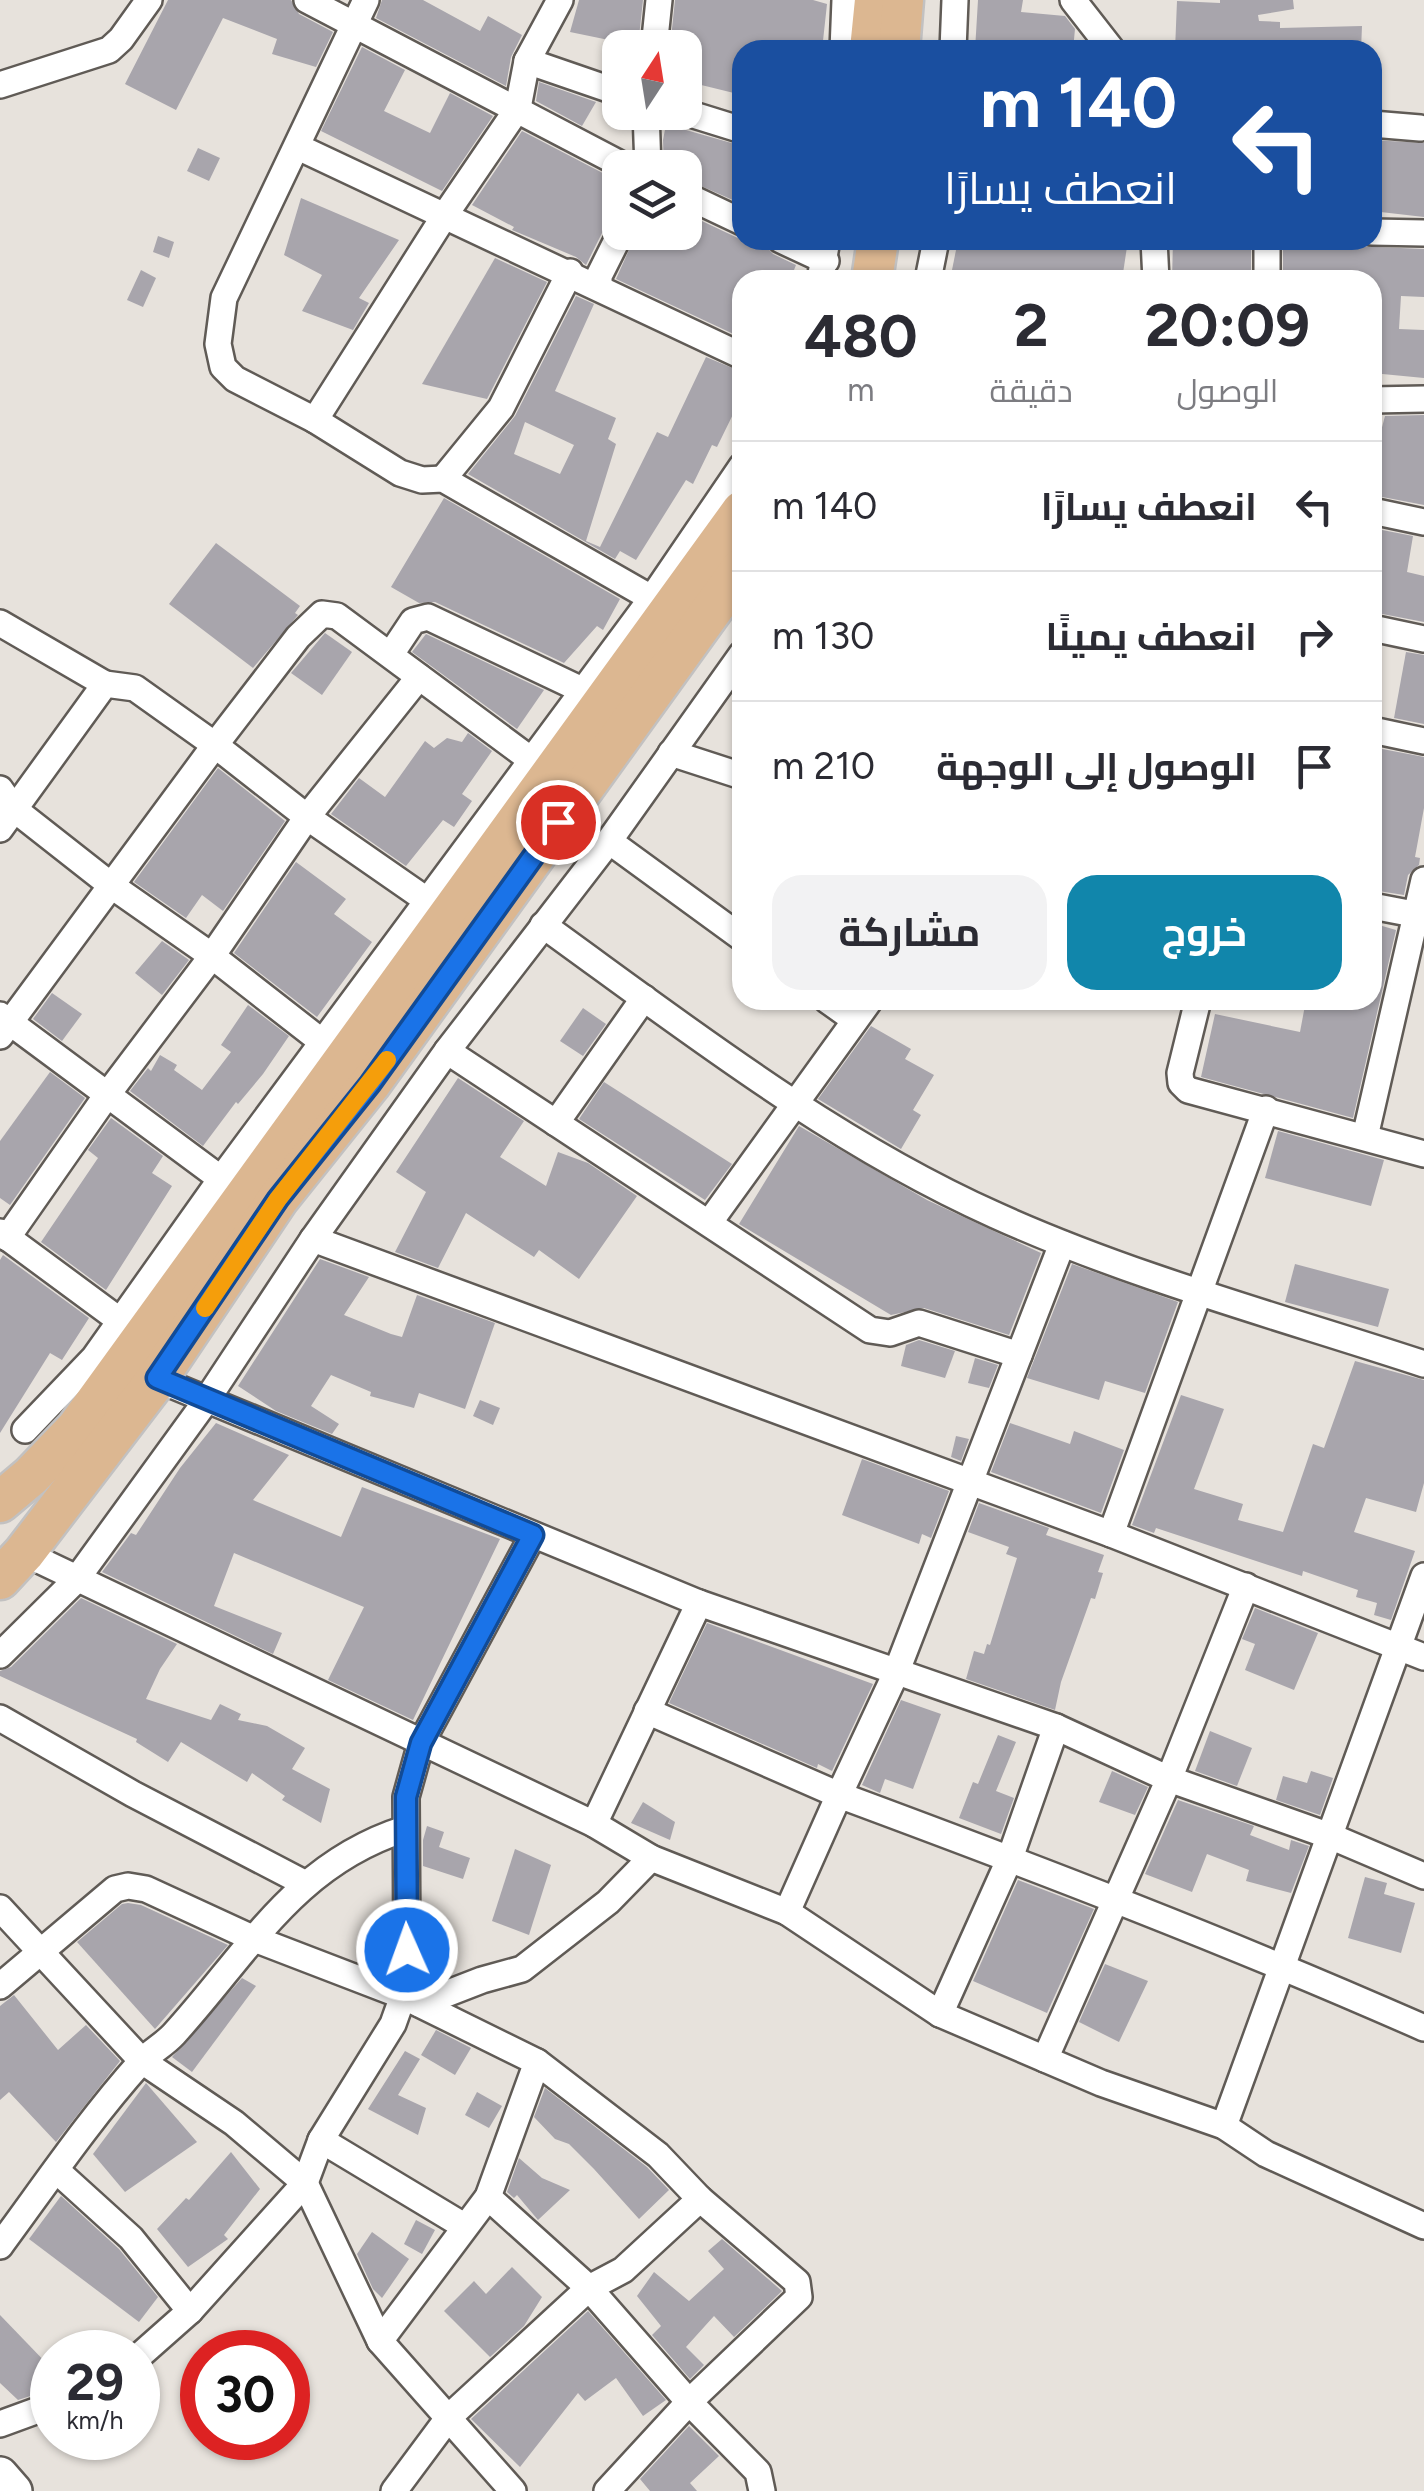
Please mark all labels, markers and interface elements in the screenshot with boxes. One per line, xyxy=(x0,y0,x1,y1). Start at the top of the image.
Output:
north arrow xyxy=(602,30,702,130)
map controls xyxy=(602,30,702,250)
text: 140 m xyxy=(980,60,1177,145)
icon: left xyxy=(1212,80,1342,210)
button: layers xyxy=(602,150,702,250)
text: انعطف يسارًا xyxy=(944,161,1177,215)
text: 2 xyxy=(1014,289,1049,361)
text: 20:09 xyxy=(1145,289,1310,361)
text: 480 xyxy=(804,300,918,372)
text: m xyxy=(847,371,874,409)
text: دقيقة xyxy=(990,372,1073,410)
text: الوصول xyxy=(1176,372,1278,410)
icon: left xyxy=(1287,479,1342,534)
text: 140 m xyxy=(772,483,877,529)
text: انعطف يسارًا xyxy=(1041,484,1257,530)
icon: right xyxy=(1287,609,1342,664)
text: 130 m xyxy=(772,613,874,659)
text: انعطف يمينًا xyxy=(1045,614,1257,660)
icon: arrive xyxy=(1287,739,1342,794)
text: 210 m xyxy=(772,743,875,789)
text: الوصول إلى الوجهة xyxy=(936,744,1257,790)
pin xyxy=(516,780,601,865)
icon: arrive xyxy=(531,795,586,850)
button: مشاركة xyxy=(772,875,1047,990)
button: خروج xyxy=(1067,875,1342,990)
position arrow xyxy=(355,1898,459,2002)
speed limit sign: 30 xyxy=(180,2330,310,2460)
text: 29 xyxy=(66,2352,124,2413)
text: km/h xyxy=(66,2405,124,2435)

